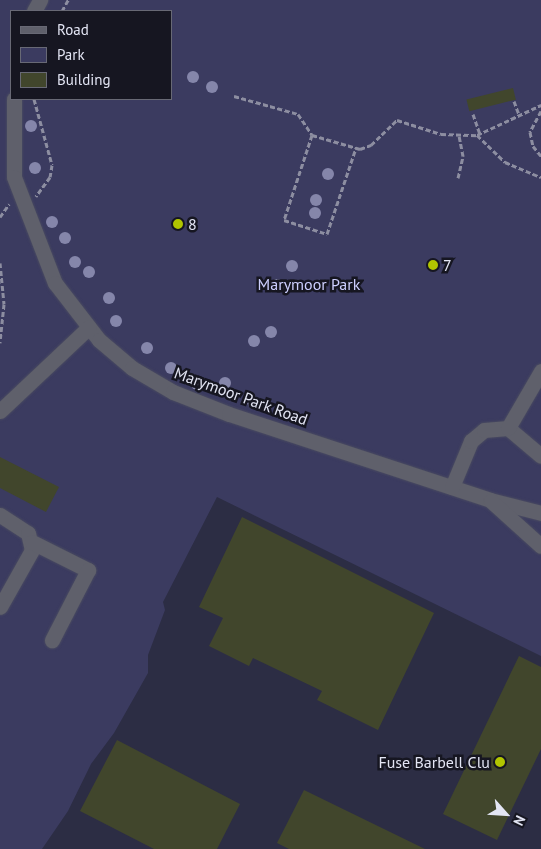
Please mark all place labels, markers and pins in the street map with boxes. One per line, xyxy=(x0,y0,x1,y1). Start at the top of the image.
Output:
place label: 8 xyxy=(188,214,197,234)
marker: 8 xyxy=(172,218,184,230)
place label: 7 xyxy=(443,255,452,275)
marker: 7 xyxy=(427,259,439,271)
place label: Fuse Barbell Clu xyxy=(378,752,490,772)
marker: Fuse Barbell Clu xyxy=(494,756,506,768)

